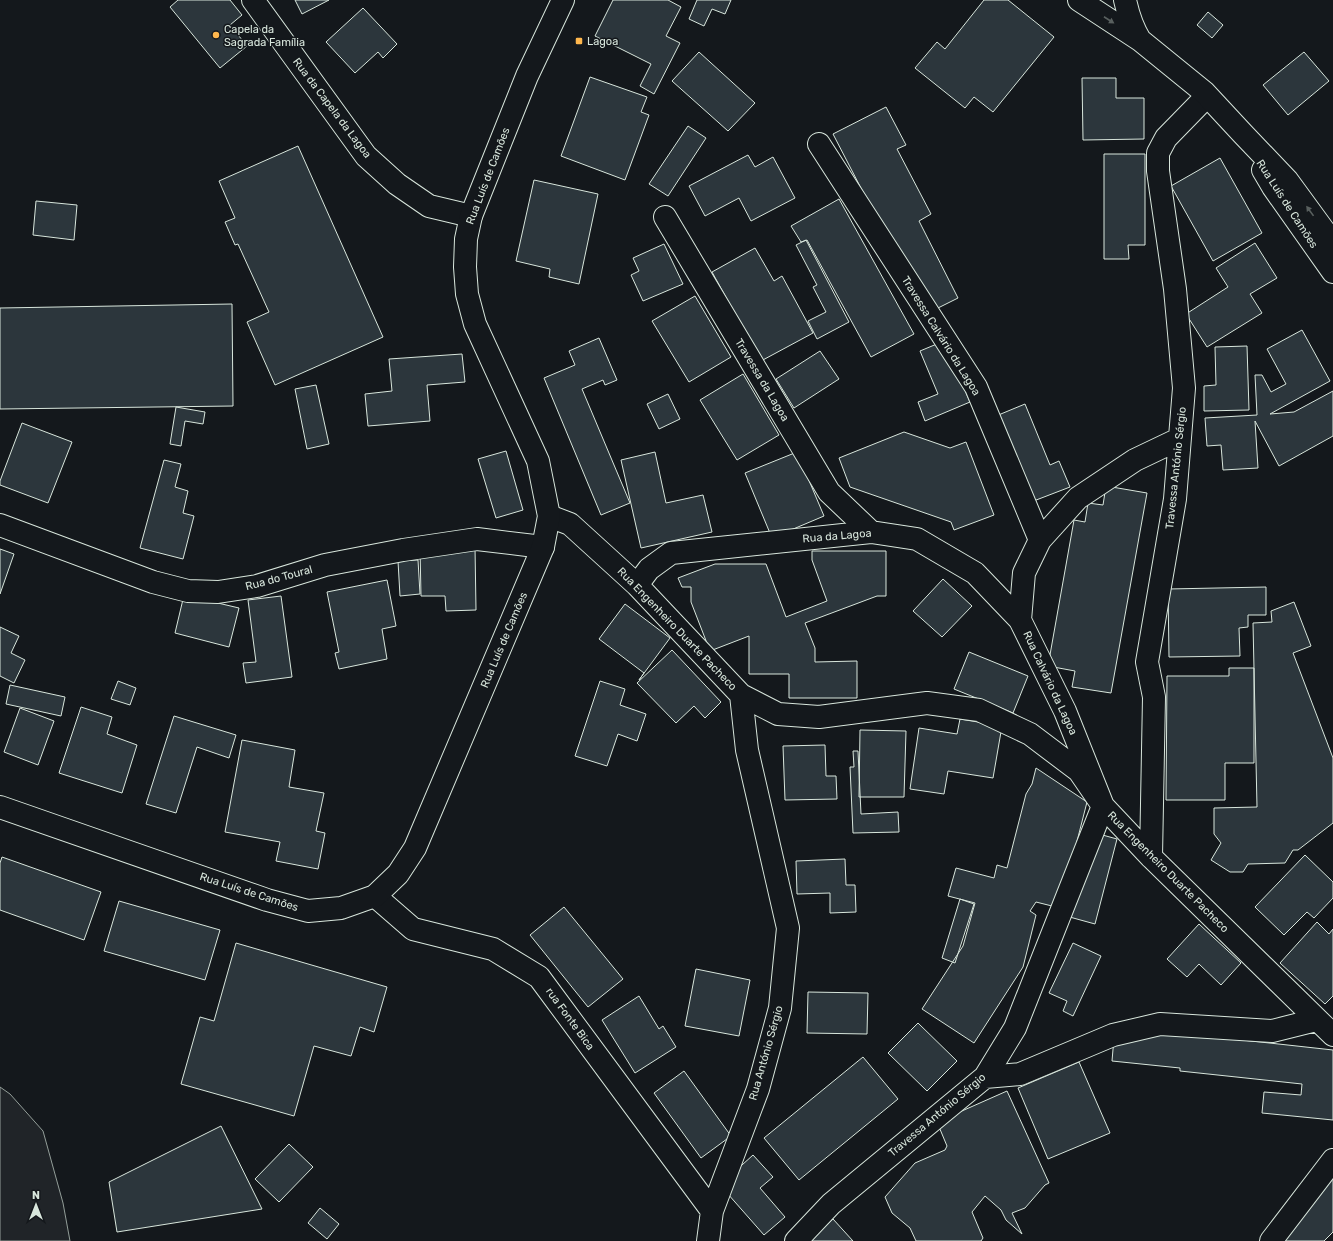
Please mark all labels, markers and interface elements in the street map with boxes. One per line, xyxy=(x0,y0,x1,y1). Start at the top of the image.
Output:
one-way arrow xyxy=(1104,16,1115,24)
place label: Capela da Sagrada Família xyxy=(224,23,305,49)
marker: Capela da Sagrada Família xyxy=(211,30,221,40)
place label: Lagoa xyxy=(587,35,618,48)
marker: Lagoa xyxy=(574,36,584,46)
street label: Rua da Capela da Lagoa xyxy=(290,55,374,161)
street label: Rua Luís de Camões xyxy=(464,125,513,226)
street label: Rua Luís de Camões xyxy=(1254,157,1321,251)
one-way arrow xyxy=(1306,206,1314,217)
street label: Travessa Calvário da Lagoa xyxy=(899,274,983,398)
street label: Travessa da Lagoa xyxy=(732,336,792,424)
street label: Travessa António Sérgio xyxy=(1163,406,1189,530)
street label: Rua da Lagoa xyxy=(802,527,872,545)
street label: Rua do Toural xyxy=(244,563,314,593)
street label: Rua Engenheiro Duarte Pacheco xyxy=(615,565,739,693)
street label: Rua Luís de Camões xyxy=(478,590,530,690)
street label: Rua Calvário da Lagoa xyxy=(1020,629,1080,737)
street label: Rua Engenheiro Duarte Pacheco xyxy=(1105,809,1231,935)
street label: Rua Luís de Camões xyxy=(198,870,300,914)
street label: rua Fonte Bica xyxy=(543,985,597,1053)
street label: Rua António Sérgio xyxy=(746,1004,786,1102)
street label: Travessa António Sérgio xyxy=(886,1071,988,1159)
north arrow xyxy=(16,1185,56,1225)
text: N xyxy=(32,1189,40,1202)

